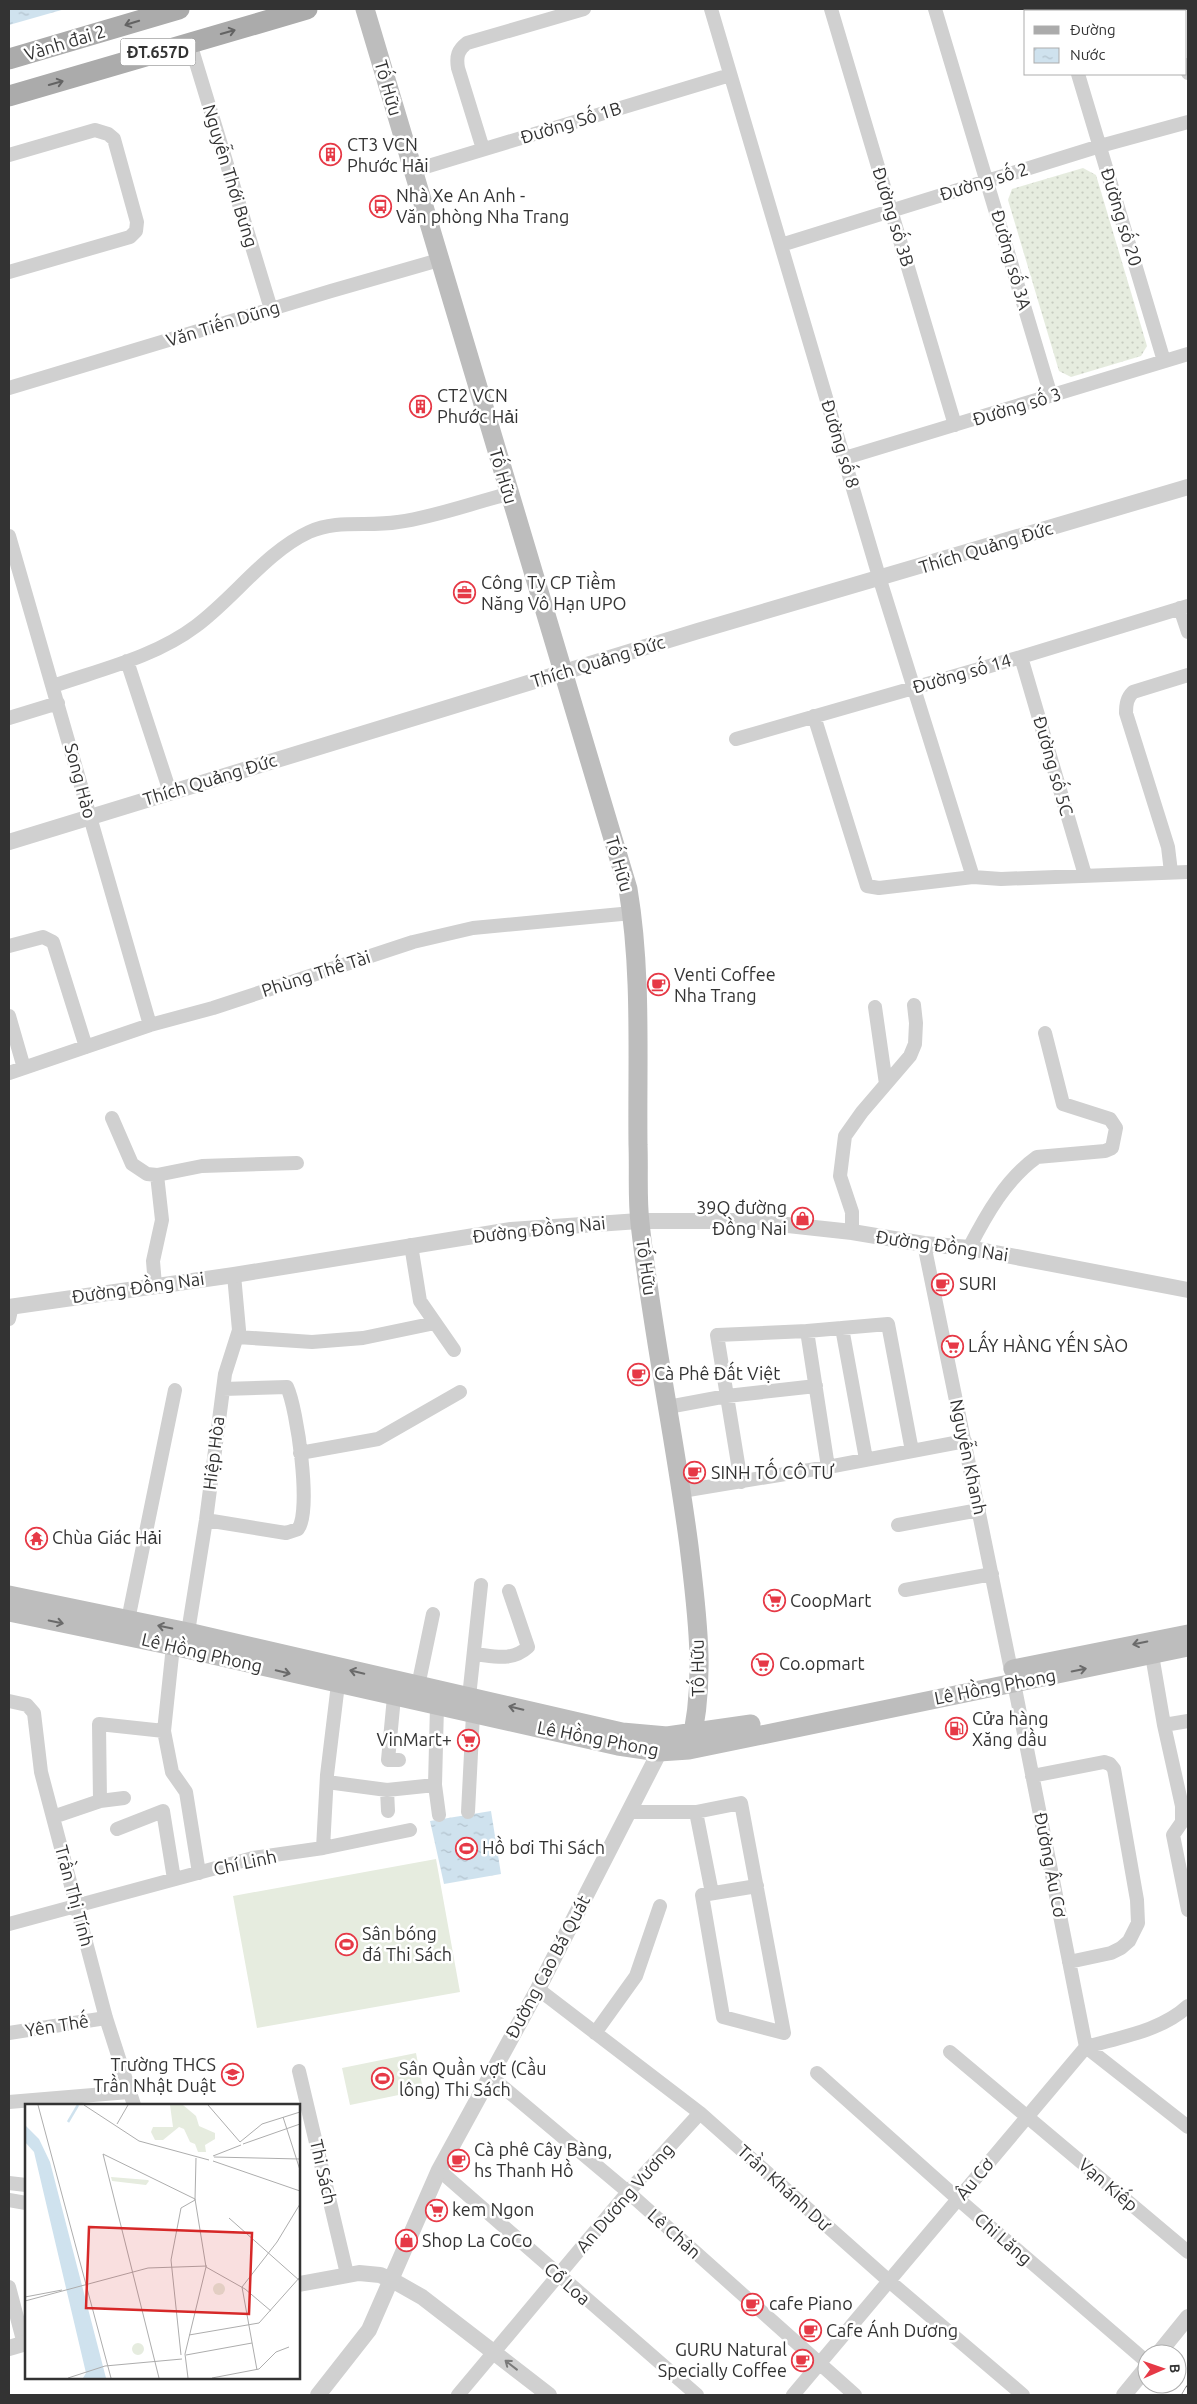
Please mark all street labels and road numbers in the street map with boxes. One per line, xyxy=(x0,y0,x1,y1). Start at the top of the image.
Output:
street label: Vành đai 2 xyxy=(22,20,108,64)
road number: ĐT.657D xyxy=(120,38,196,66)
street label: Tố Hữu xyxy=(371,57,409,118)
street label: Đường Số 1B xyxy=(517,95,624,147)
street label: Nguyễn Thới Bưng xyxy=(200,101,265,250)
street label: Đường số 2 xyxy=(936,156,1030,204)
street label: Đường số 3B xyxy=(869,164,921,269)
street label: Đường số 20 xyxy=(1098,164,1149,268)
street label: Đường số 3A xyxy=(988,207,1038,312)
street label: Văn Tiến Dũng xyxy=(163,294,282,350)
street label: Đường số 3 xyxy=(969,381,1063,429)
street label: Đường số 8 xyxy=(818,396,866,490)
street label: Tố Hữu xyxy=(486,445,524,506)
street label: Thích Quảng Đức xyxy=(917,517,1055,578)
street label: Thích Quảng Đức xyxy=(529,631,667,692)
street label: Đường số 14 xyxy=(909,647,1013,697)
street label: Đường số 5C xyxy=(1030,713,1080,818)
street label: Song Hào xyxy=(61,741,101,821)
street label: Thích Quảng Đức xyxy=(141,749,279,810)
street label: Tố Hữu xyxy=(602,833,640,894)
street label: Phùng Thế Tài xyxy=(258,944,373,1000)
street label: Đường Đồng Nai xyxy=(471,1210,606,1246)
street label: Đường Đồng Nai xyxy=(875,1223,1010,1264)
street label: Tố Hữu xyxy=(633,1237,663,1297)
street label: Đường Đồng Nai xyxy=(70,1265,205,1306)
street label: Nguyễn Khanh xyxy=(947,1397,993,1516)
street label: Hiệp Hòa xyxy=(199,1415,227,1491)
street label: Lê Hồng Phong xyxy=(140,1626,265,1676)
street label: Tố Hữu xyxy=(684,1639,707,1697)
street label: Lê Hồng Phong xyxy=(932,1662,1057,1708)
street label: Lê Hồng Phong xyxy=(536,1714,661,1760)
street label: Đường Âu Cơ xyxy=(1031,1810,1072,1919)
street label: Trần Thị Tính xyxy=(52,1842,100,1949)
street label: Chí Linh xyxy=(211,1846,278,1878)
street label: Đường Cao Bá Quát xyxy=(501,1892,594,2042)
street label: Yên Thế xyxy=(23,2008,90,2040)
street label: Thi Sách xyxy=(307,2137,341,2206)
street label: Trần Khánh Dư xyxy=(734,2138,837,2235)
street label: An Dương Vương xyxy=(572,2139,677,2256)
street label: Vạn Kiếp xyxy=(1075,2152,1144,2215)
street label: Âu Cơ xyxy=(950,2153,997,2203)
street label: Lê Chân xyxy=(644,2204,705,2262)
street label: Chi Lăng xyxy=(971,2208,1036,2268)
street label: Cổ Loa xyxy=(541,2258,595,2309)

